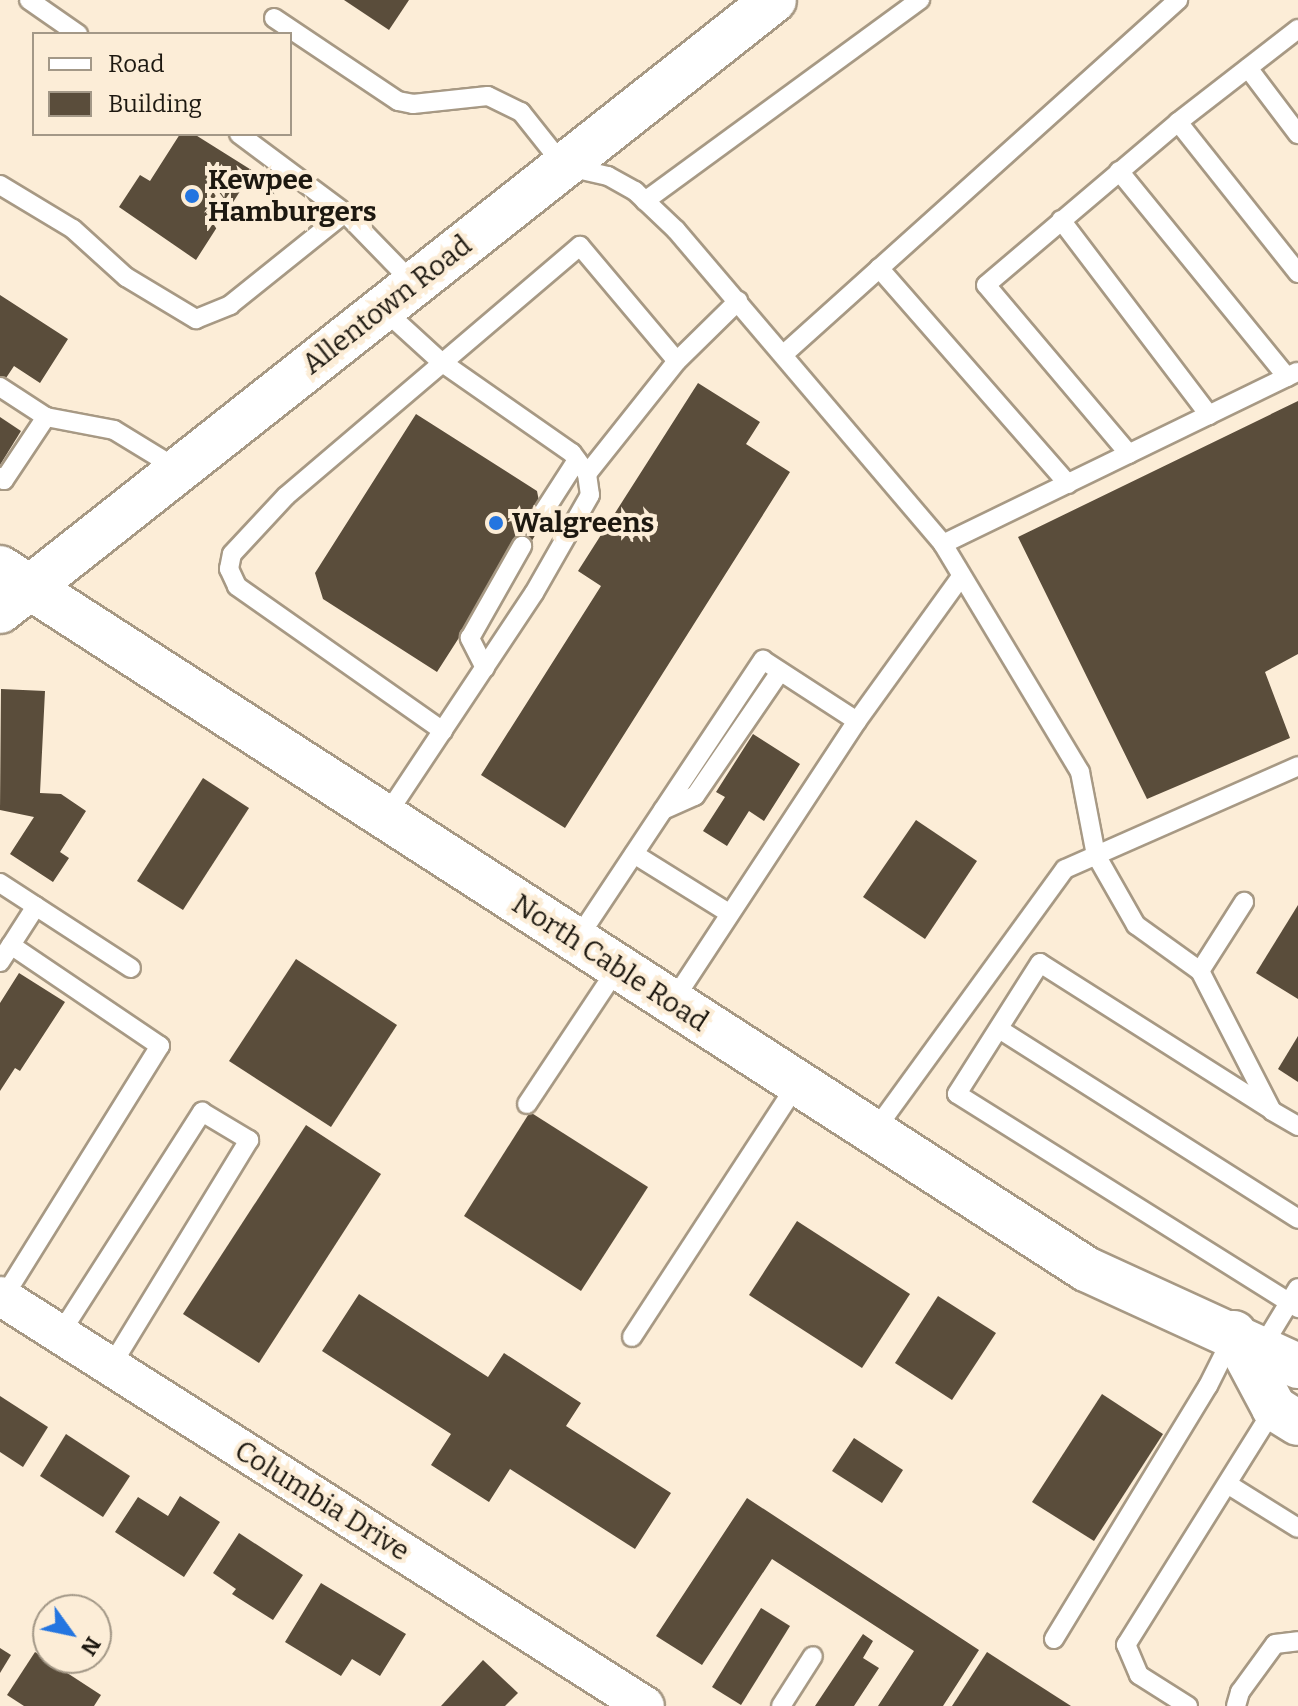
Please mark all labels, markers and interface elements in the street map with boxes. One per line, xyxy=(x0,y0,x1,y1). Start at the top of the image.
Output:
legend xyxy=(32,32,292,136)
text: Road xyxy=(108,50,164,78)
text: Building xyxy=(108,90,202,118)
place label: Kewpee Hamburgers xyxy=(208,163,377,229)
marker: Kewpee Hamburgers xyxy=(183,187,201,205)
street label: Allentown Road xyxy=(296,229,478,381)
place label: Walgreens xyxy=(512,506,654,540)
marker: Walgreens xyxy=(487,514,505,532)
street label: North Cable Road xyxy=(506,887,714,1039)
street label: Columbia Drive xyxy=(228,1434,416,1568)
north arrow xyxy=(32,1594,112,1674)
text: N xyxy=(75,1632,107,1661)

